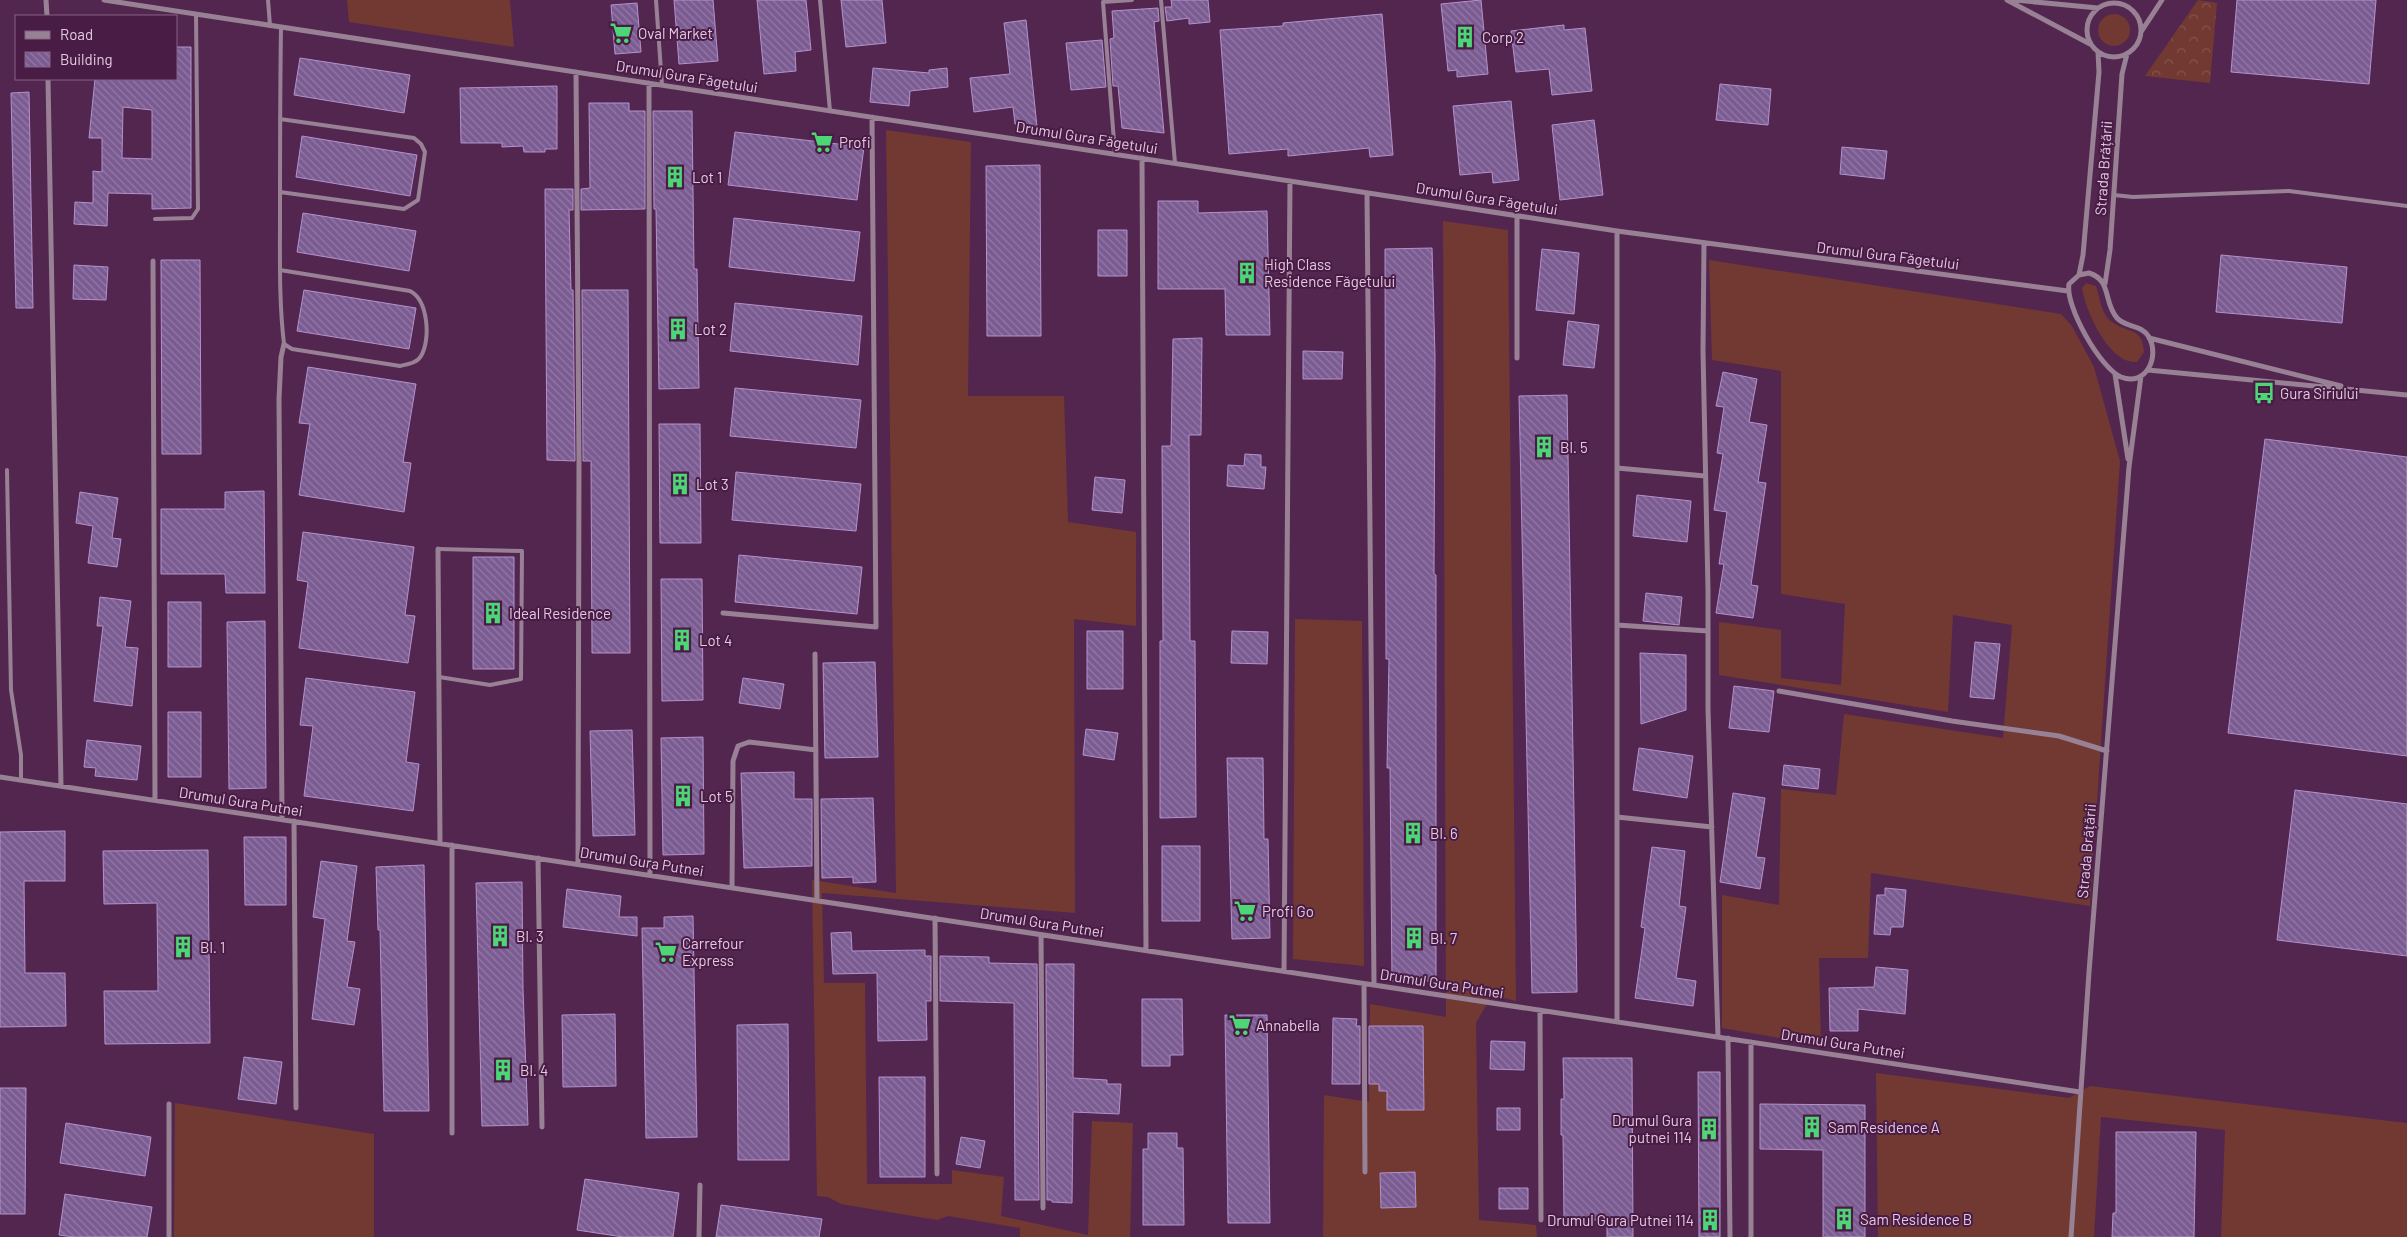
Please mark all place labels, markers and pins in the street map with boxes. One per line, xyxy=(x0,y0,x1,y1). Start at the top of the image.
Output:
supermarket icon: Oval Market xyxy=(608,20,634,46)
place label: Oval Market xyxy=(638,24,713,42)
building icon: Corp 2 xyxy=(1452,24,1478,50)
place label: Corp 2 xyxy=(1482,28,1524,46)
supermarket icon: Profi xyxy=(809,129,835,155)
place label: Profi xyxy=(839,133,871,151)
building icon: Lot 1 xyxy=(662,164,688,190)
place label: Lot 1 xyxy=(692,168,722,186)
place label: High Class Residence Făgetului xyxy=(1264,255,1395,290)
building icon: High Class Residence Făgetului xyxy=(1234,260,1260,286)
building icon: Lot 2 xyxy=(665,316,691,342)
place label: Lot 2 xyxy=(694,320,727,338)
bus stop icon: Gura Siriului xyxy=(2251,380,2277,406)
place label: Gura Siriului xyxy=(2280,384,2359,402)
building icon: Bl. 5 xyxy=(1531,434,1557,460)
place label: Bl. 5 xyxy=(1560,438,1588,456)
building icon: Lot 3 xyxy=(667,471,693,497)
place label: Lot 3 xyxy=(696,475,729,493)
building icon: Ideal Residence xyxy=(480,600,506,626)
place label: Ideal Residence xyxy=(509,604,611,622)
building icon: Lot 4 xyxy=(669,627,695,653)
place label: Lot 4 xyxy=(699,631,732,649)
building icon: Lot 5 xyxy=(670,783,696,809)
place label: Lot 5 xyxy=(700,787,733,805)
building icon: Bl. 6 xyxy=(1400,820,1426,846)
place label: Bl. 6 xyxy=(1430,824,1458,842)
supermarket icon: Profi Go xyxy=(1232,898,1258,924)
place label: Profi Go xyxy=(1262,902,1314,920)
building icon: Bl. 3 xyxy=(487,923,513,949)
building icon: Bl. 7 xyxy=(1401,925,1427,951)
place label: Bl. 3 xyxy=(516,927,544,945)
place label: Bl. 7 xyxy=(1430,929,1457,947)
building icon: Bl. 1 xyxy=(170,934,196,960)
place label: Carrefour Express xyxy=(682,934,744,969)
place label: Bl. 1 xyxy=(200,938,225,956)
supermarket icon: Carrefour Express xyxy=(653,939,679,965)
supermarket icon: Annabella xyxy=(1227,1012,1253,1038)
place label: Annabella xyxy=(1256,1016,1320,1034)
building icon: Bl. 4 xyxy=(490,1057,516,1083)
place label: Bl. 4 xyxy=(520,1061,548,1079)
place label: Drumul Gura putnei 114 xyxy=(1612,1111,1692,1146)
building icon: Sam Residence A xyxy=(1799,1114,1825,1140)
building icon: Drumul Gura putnei 114 xyxy=(1696,1116,1722,1142)
place label: Sam Residence A xyxy=(1828,1118,1940,1136)
building icon: Sam Residence B xyxy=(1831,1206,1857,1232)
building icon: Drumul Gura Putnei 114 xyxy=(1697,1207,1723,1233)
place label: Sam Residence B xyxy=(1860,1210,1972,1228)
place label: Drumul Gura Putnei 114 xyxy=(1547,1211,1694,1229)

